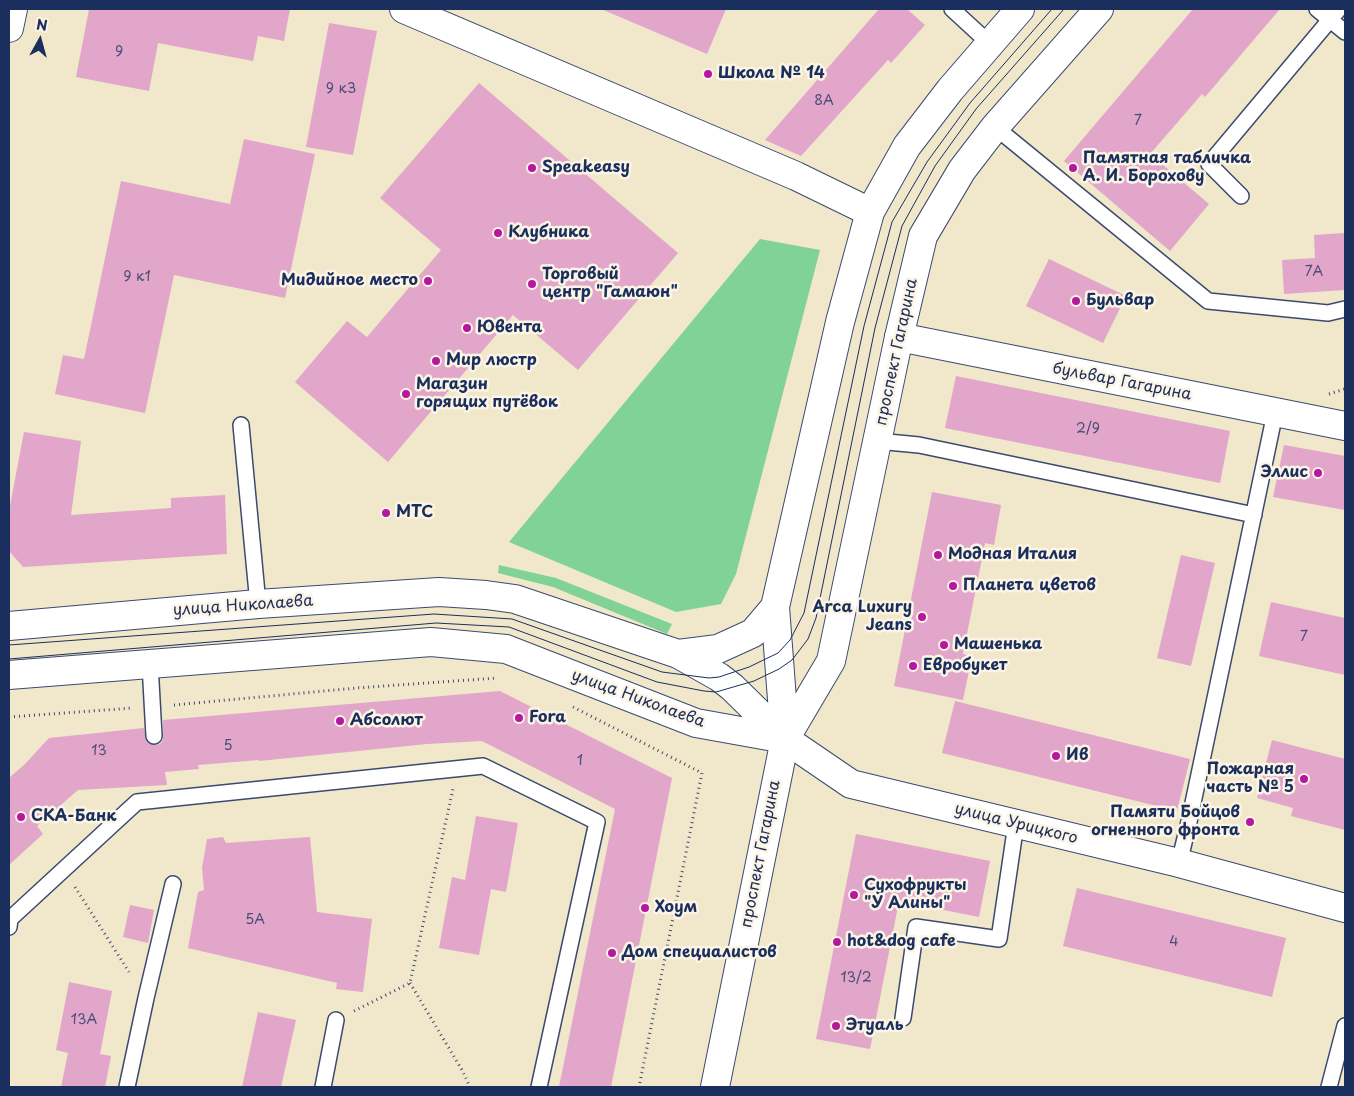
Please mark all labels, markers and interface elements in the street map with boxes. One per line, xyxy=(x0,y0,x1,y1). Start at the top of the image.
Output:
text: N xyxy=(35,14,49,36)
north arrow xyxy=(15,15,65,65)
house number: 9 xyxy=(115,44,123,60)
place label: Школа № 14 xyxy=(718,64,825,84)
marker: Школа № 14 xyxy=(702,68,714,80)
house number: 9 к3 xyxy=(326,81,356,97)
house number: 8А xyxy=(814,93,834,109)
house number: 7 xyxy=(1134,113,1142,129)
place label: Памятная табличка А. И. Борохову xyxy=(1083,149,1251,187)
place label: Speakeasy xyxy=(542,158,630,178)
marker: Speakeasy xyxy=(526,162,538,174)
marker: Памятная табличка А. И. Борохову xyxy=(1067,162,1079,174)
place label: Клубника xyxy=(508,223,589,243)
marker: Клубника xyxy=(492,227,504,239)
house number: 7А xyxy=(1305,264,1323,280)
place label: Торговый центр "Гамаюн" xyxy=(542,265,678,303)
house number: 9 к1 xyxy=(123,269,151,285)
place label: Мидийное место xyxy=(281,271,418,291)
marker: Мидийное место xyxy=(422,275,434,287)
street label: проспект Гагарина xyxy=(872,277,922,427)
marker: Торговый центр "Гамаюн" xyxy=(526,278,538,290)
place label: Бульвар xyxy=(1086,291,1154,311)
marker: Бульвар xyxy=(1070,295,1082,307)
place label: Ювента xyxy=(477,318,542,338)
marker: Ювента xyxy=(461,322,473,334)
place label: Мир люстр xyxy=(446,351,537,371)
marker: Мир люстр xyxy=(430,355,442,367)
street label: бульвар Гагарина xyxy=(1051,359,1193,405)
place label: Магазин горящих путёвок xyxy=(416,375,558,413)
marker: Магазин горящих путёвок xyxy=(400,388,412,400)
house number: 2/9 xyxy=(1076,421,1100,437)
place label: Эллис xyxy=(1261,463,1308,483)
marker: Эллис xyxy=(1312,467,1324,479)
place label: МТС xyxy=(396,503,433,523)
marker: МТС xyxy=(380,507,392,519)
place label: Модная Италия xyxy=(948,545,1077,565)
marker: Модная Италия xyxy=(932,549,944,561)
place label: Планета цветов xyxy=(963,576,1096,596)
marker: Планета цветов xyxy=(947,580,959,592)
street label: улица Николаева xyxy=(172,592,314,620)
place label: Arca Luxury Jeans xyxy=(812,598,912,636)
marker: Arca Luxury Jeans xyxy=(916,611,928,623)
house number: 7 xyxy=(1300,629,1308,645)
place label: Машенька xyxy=(954,635,1042,655)
marker: Машенька xyxy=(938,639,950,651)
place label: Евробукет xyxy=(923,656,1007,676)
marker: Евробукет xyxy=(907,660,919,672)
street label: улица Николаева xyxy=(569,666,707,732)
place label: Fora xyxy=(529,708,566,728)
place label: Абсолют xyxy=(350,711,423,731)
marker: Fora xyxy=(513,712,525,724)
marker: Абсолют xyxy=(334,715,346,727)
house number: 5 xyxy=(223,738,233,754)
house number: 13 xyxy=(91,743,107,759)
place label: Ив xyxy=(1066,746,1089,766)
marker: Ив xyxy=(1050,750,1062,762)
house number: 1 xyxy=(577,753,583,769)
place label: Пожарная часть № 5 xyxy=(1206,760,1294,798)
marker: Пожарная часть № 5 xyxy=(1298,773,1310,785)
street label: проспект Гагарина xyxy=(737,779,785,929)
street label: улица Урицкого xyxy=(952,799,1080,849)
place label: Памяти Бойцов огненного фронта xyxy=(1091,803,1240,841)
place label: СКА-Банк xyxy=(31,807,117,827)
marker: СКА-Банк xyxy=(15,811,27,823)
marker: Памяти Бойцов огненного фронта xyxy=(1244,816,1256,828)
place label: Сухофрукты "У Алины" xyxy=(864,876,966,914)
marker: Сухофрукты "У Алины" xyxy=(848,889,860,901)
place label: Хоум xyxy=(655,898,697,918)
marker: Хоум xyxy=(639,902,651,914)
house number: 5А xyxy=(245,912,265,928)
place label: hot&dog cafe xyxy=(847,932,956,952)
house number: 4 xyxy=(1169,934,1179,950)
marker: hot&dog cafe xyxy=(831,936,843,948)
place label: Дом специалистов xyxy=(622,943,777,963)
marker: Дом специалистов xyxy=(606,947,618,959)
house number: 13/2 xyxy=(840,970,872,986)
house number: 13А xyxy=(71,1012,97,1028)
place label: Этуаль xyxy=(846,1016,903,1036)
marker: Этуаль xyxy=(830,1020,842,1032)

